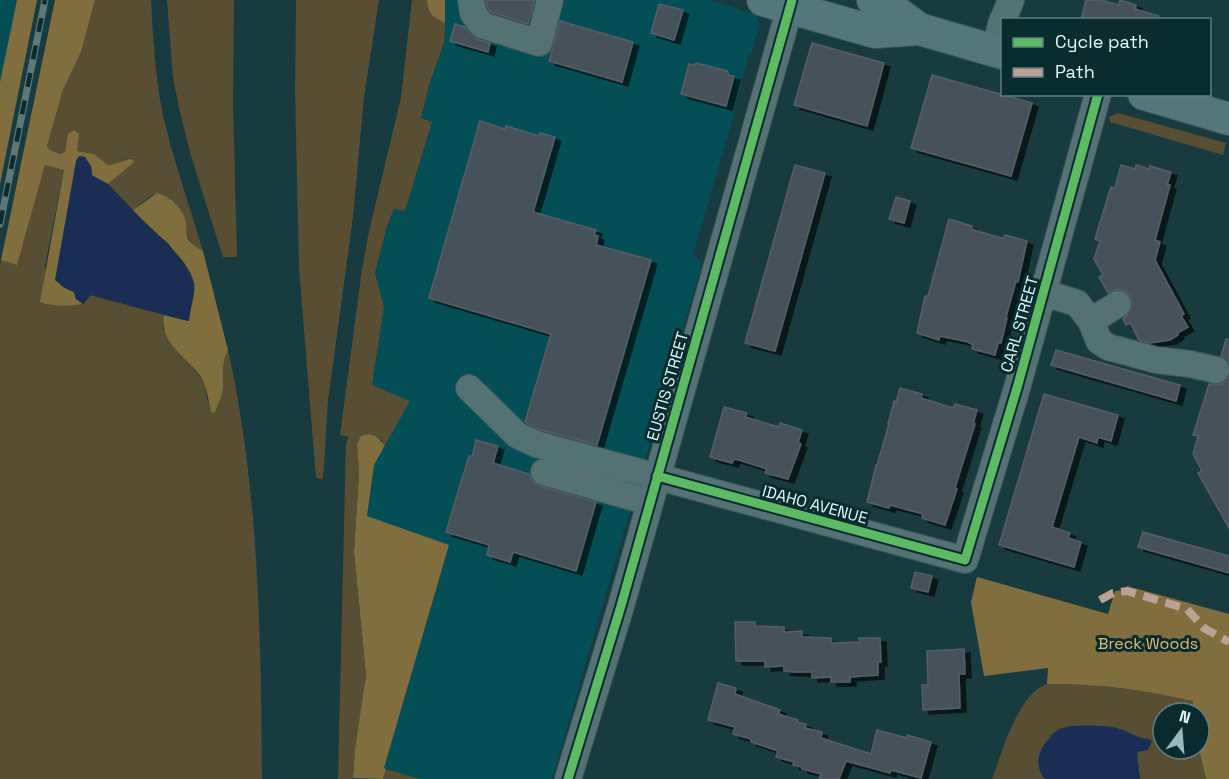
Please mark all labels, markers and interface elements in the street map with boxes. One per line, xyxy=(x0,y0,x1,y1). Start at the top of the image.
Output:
legend xyxy=(1001,18,1211,96)
text: Cycle path xyxy=(1055,30,1149,53)
text: Path xyxy=(1055,60,1095,83)
street label: CARL STREET xyxy=(996,274,1043,375)
street label: EUSTIS STREET xyxy=(642,329,693,443)
street label: IDAHO AVENUE xyxy=(760,480,870,529)
park label: Breck Woods xyxy=(1098,633,1198,654)
north arrow xyxy=(1151,701,1211,761)
text: N xyxy=(1177,705,1193,729)

